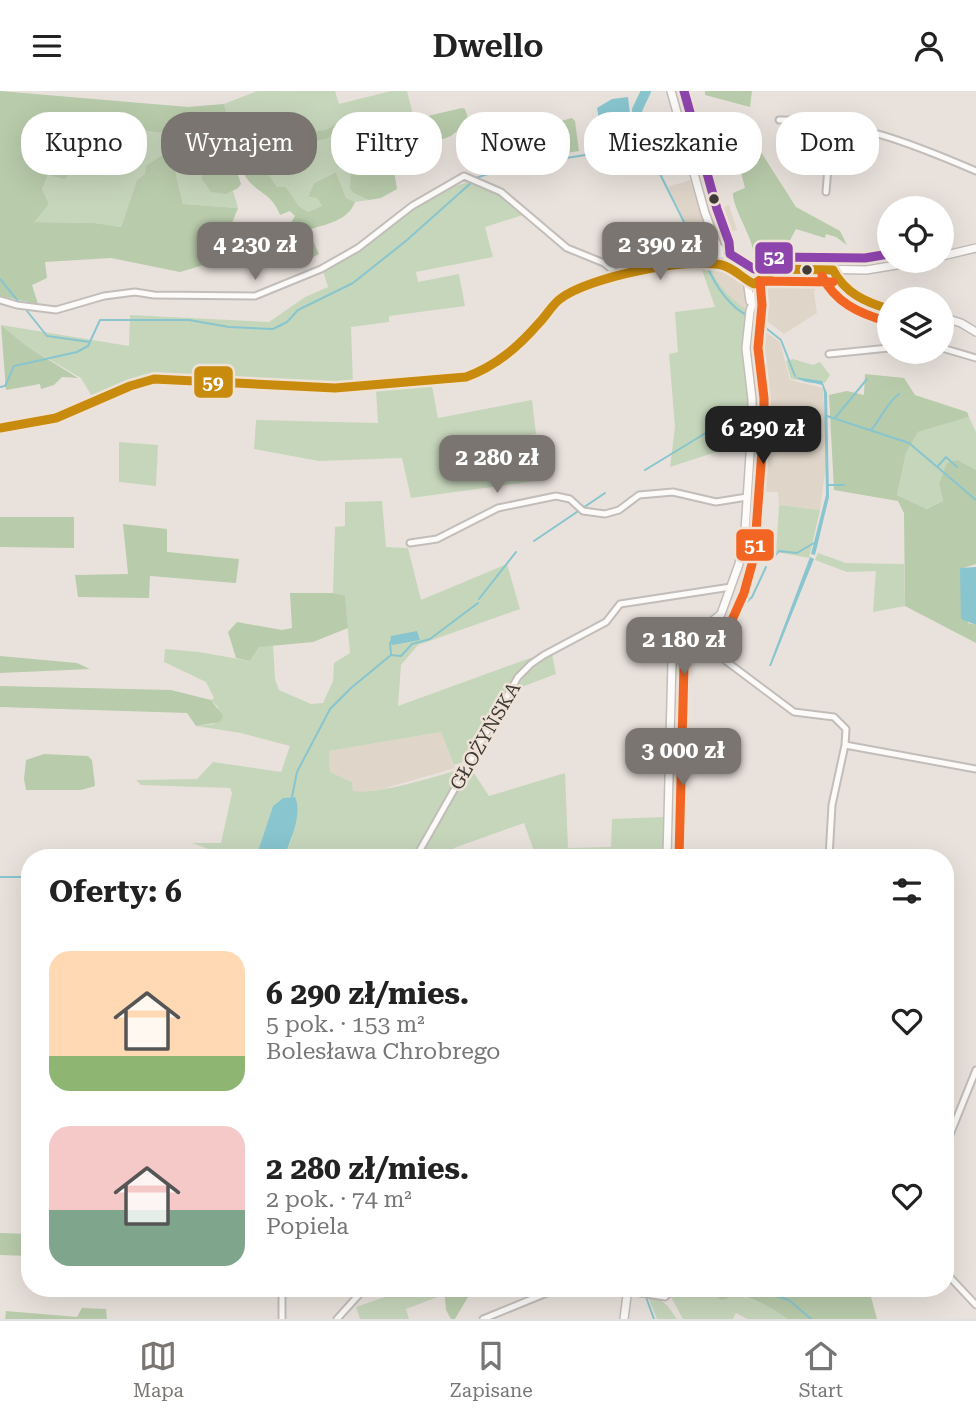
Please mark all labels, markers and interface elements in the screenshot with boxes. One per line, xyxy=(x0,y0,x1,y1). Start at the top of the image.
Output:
icon: menu xyxy=(28,27,66,65)
text: Dwello xyxy=(432,27,544,65)
icon: person xyxy=(910,27,948,65)
chip: Kupno xyxy=(21,112,147,175)
chip: Wynajem xyxy=(161,112,317,175)
chip: Filtry xyxy=(331,112,442,175)
chip: Nowe xyxy=(456,112,570,175)
chip: Mieszkanie xyxy=(584,112,762,175)
chip: Dom xyxy=(776,112,879,175)
unlabelled marker xyxy=(707,192,721,206)
map controls xyxy=(877,196,954,364)
button: locate xyxy=(877,196,954,273)
pin: 4 230 zł xyxy=(183,223,327,282)
pin: 2 390 zł xyxy=(588,223,732,282)
text: 4 230 zł xyxy=(213,231,297,258)
text: 2 390 zł xyxy=(618,231,702,258)
line badge: 52 xyxy=(754,241,794,275)
text: 52 xyxy=(763,246,785,269)
unlabelled marker xyxy=(800,263,814,277)
button: layers xyxy=(877,287,954,364)
line badge: 59 xyxy=(193,365,234,399)
text: 59 xyxy=(202,371,224,394)
pin: 6 290 zł xyxy=(691,407,835,466)
text: 6 290 zł xyxy=(721,415,805,442)
pin: 2 280 zł xyxy=(425,435,569,495)
text: 2 280 zł xyxy=(455,444,539,471)
line badge: 51 xyxy=(735,528,775,562)
text: 51 xyxy=(744,534,766,557)
pin: 2 180 zł xyxy=(612,617,756,677)
text: 2 180 zł xyxy=(642,626,726,653)
street label: GŁOŻYŃSKA xyxy=(445,677,526,794)
pin: 3 000 zł xyxy=(611,729,755,788)
text: 3 000 zł xyxy=(641,737,725,764)
icon: filters xyxy=(888,872,926,910)
text: Oferty: 6 xyxy=(49,874,182,909)
text: 6 290 zł/mies. xyxy=(266,976,469,1011)
icon: home xyxy=(105,979,189,1063)
icon: heart xyxy=(888,1002,926,1040)
text: 5 pok. · 153 m² xyxy=(266,1011,425,1038)
text: Bolesława Chrobrego xyxy=(266,1038,500,1065)
text: 2 280 zł/mies. xyxy=(266,1151,469,1186)
icon: home xyxy=(105,1154,189,1238)
icon: heart xyxy=(888,1177,926,1215)
text: 2 pok. · 74 m² xyxy=(266,1186,412,1213)
text: Popiela xyxy=(266,1213,349,1240)
tab: Mapa xyxy=(133,1337,184,1402)
tab: Zapisane xyxy=(450,1337,533,1402)
tab: Start xyxy=(799,1337,843,1402)

